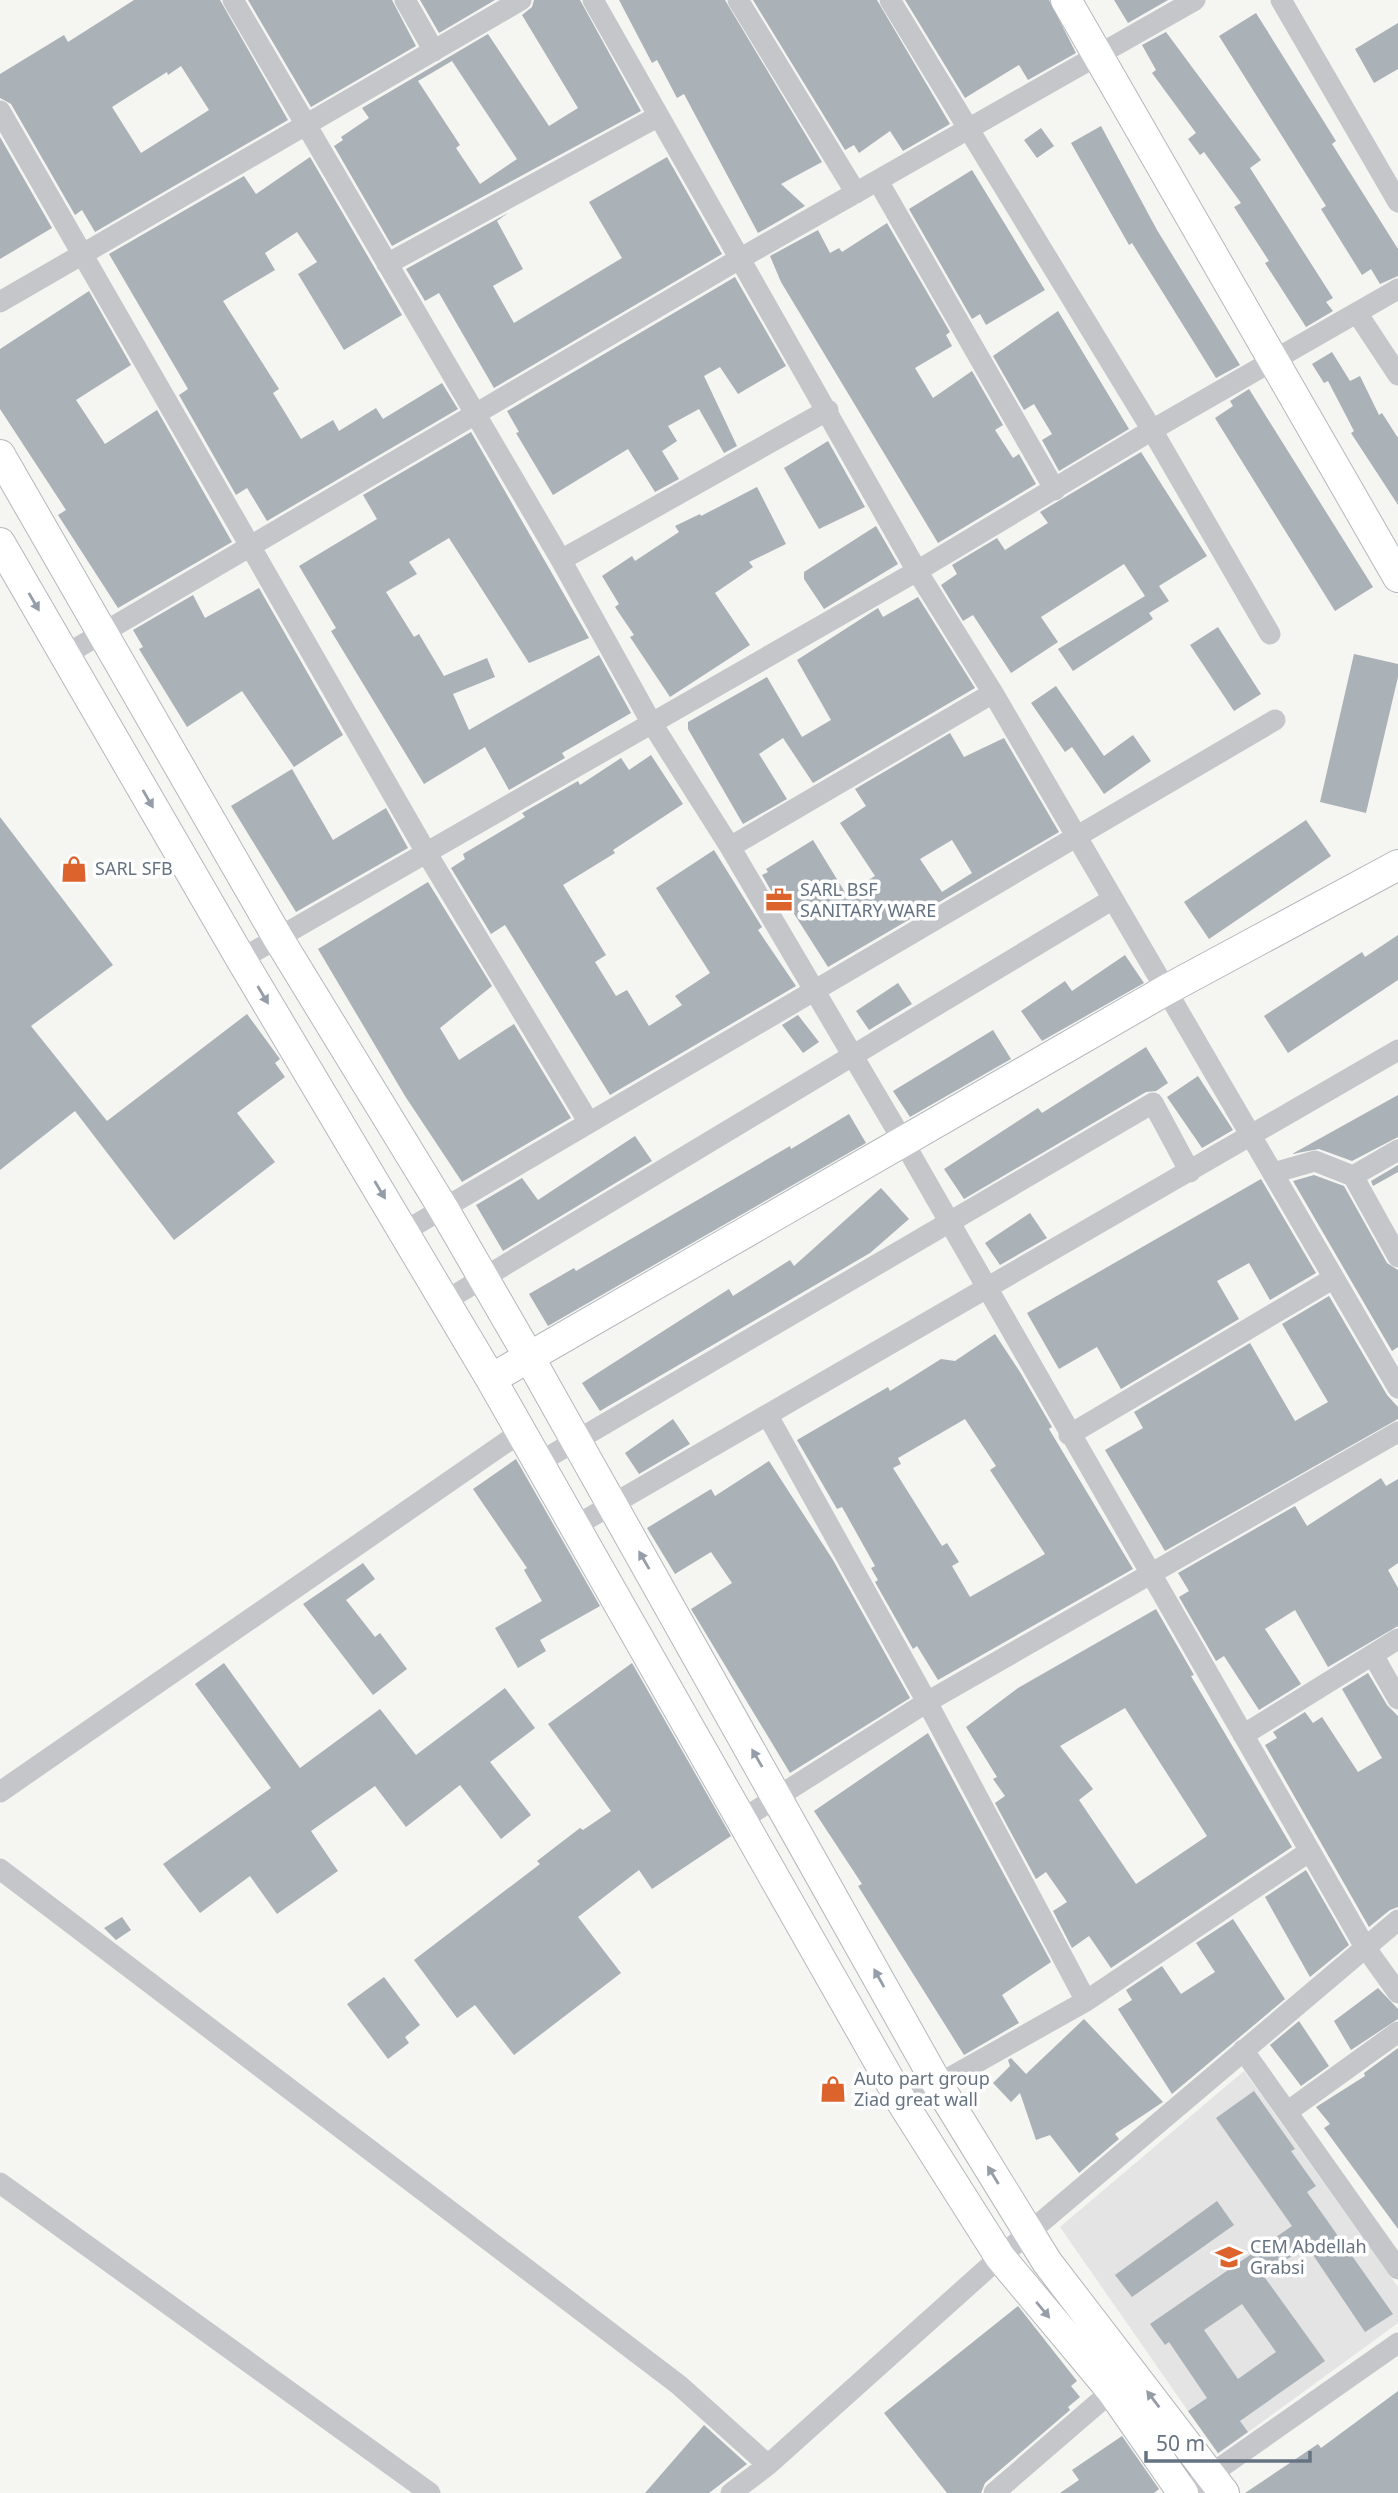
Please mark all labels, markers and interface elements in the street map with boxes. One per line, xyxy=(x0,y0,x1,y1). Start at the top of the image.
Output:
one-way arrow xyxy=(28,593,40,612)
one-way arrow xyxy=(142,789,154,809)
shop icon: SARL SFB xyxy=(59,854,89,884)
place label: SARL SFB xyxy=(95,856,173,880)
place label: SARL BSF SANITARY WARE xyxy=(800,877,936,922)
office icon: SARL BSF SANITARY WARE xyxy=(764,885,794,915)
one-way arrow xyxy=(257,986,269,1005)
one-way arrow xyxy=(374,1181,387,1200)
one-way arrow xyxy=(638,1550,650,1570)
one-way arrow xyxy=(751,1748,763,1767)
one-way arrow xyxy=(873,1968,885,1988)
place label: Auto part group Ziad great wall xyxy=(854,2066,990,2111)
shop icon: Auto part group Ziad great wall xyxy=(818,2074,848,2104)
one-way arrow xyxy=(987,2165,1000,2184)
place label: CEM Abdellah Grabsi xyxy=(1250,2234,1367,2279)
school or university icon: CEM Abdellah Grabsi xyxy=(1214,2242,1244,2272)
one-way arrow xyxy=(1035,2302,1050,2319)
one-way arrow xyxy=(1146,2390,1160,2409)
scale bar xyxy=(1146,2420,1310,2464)
text: 50 m xyxy=(1156,2429,1205,2457)

